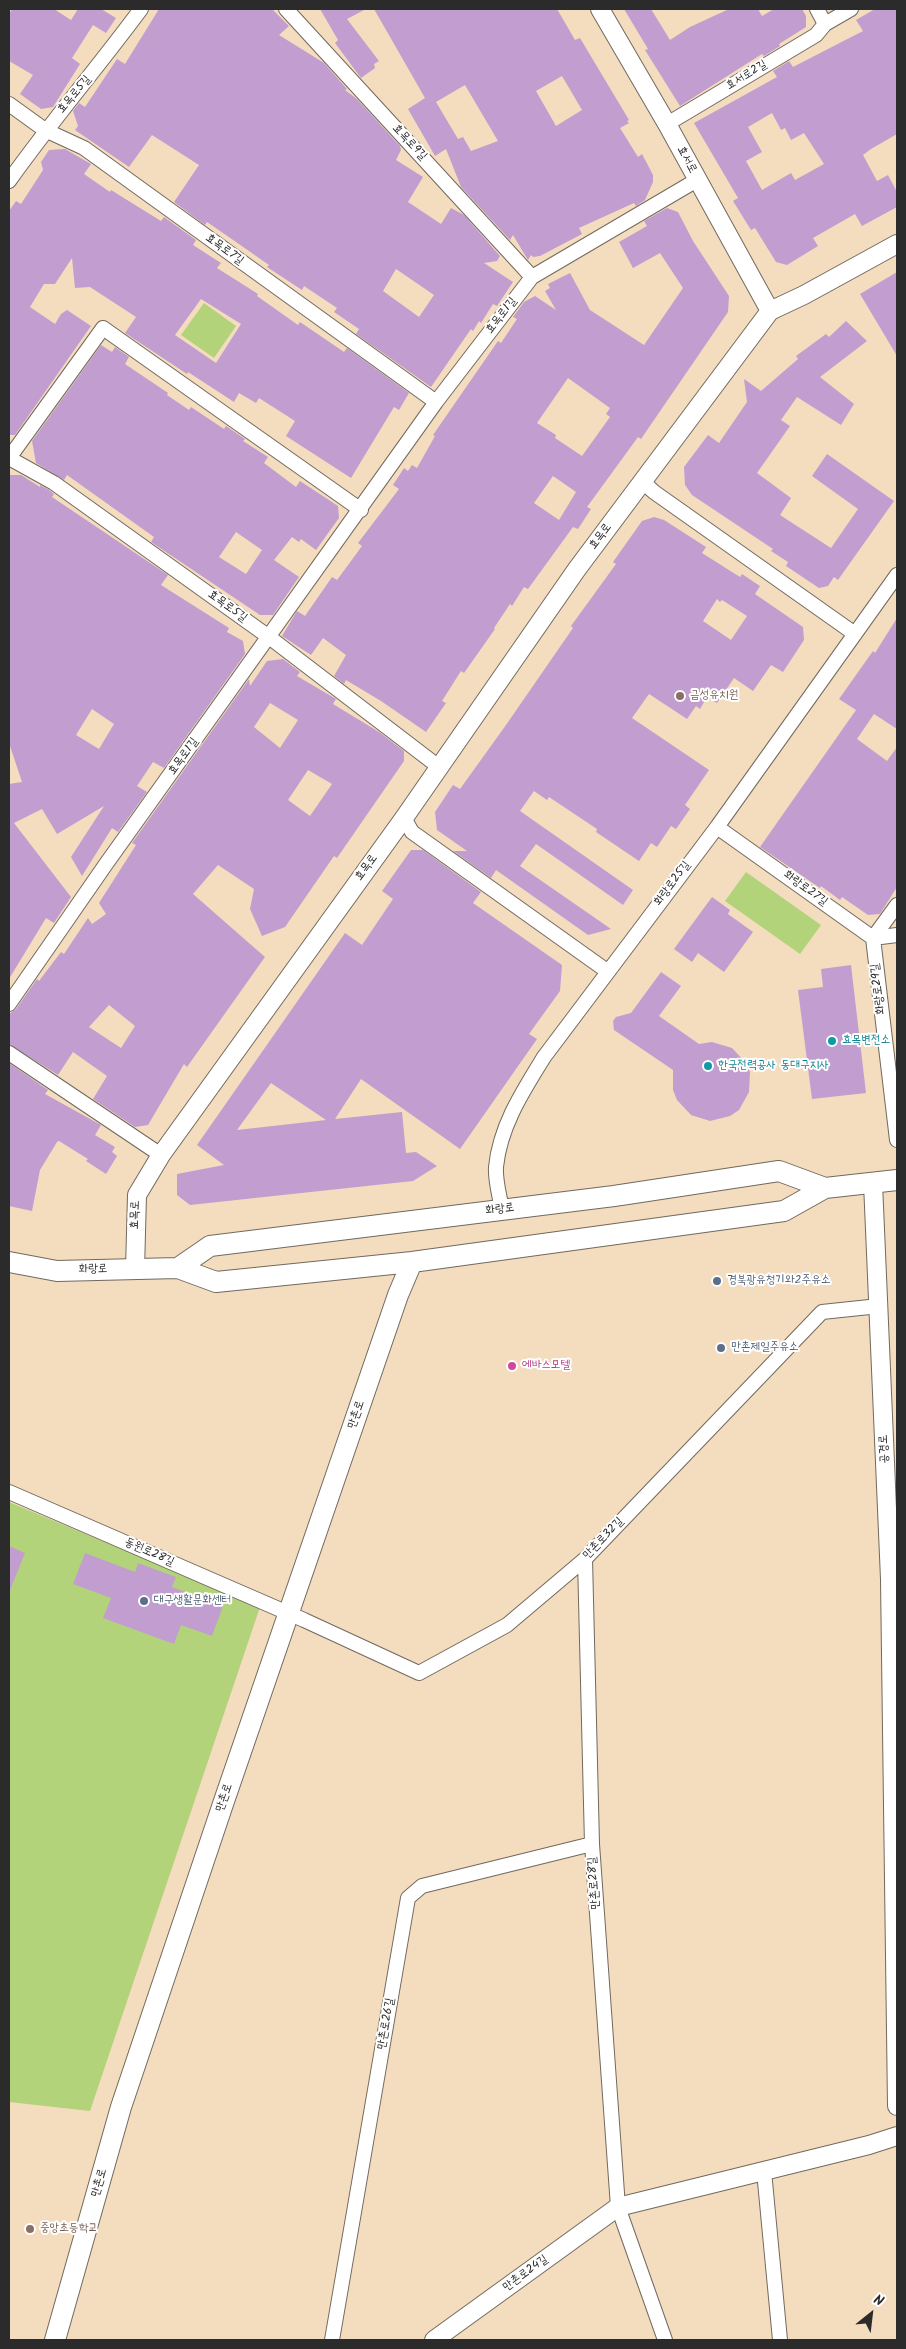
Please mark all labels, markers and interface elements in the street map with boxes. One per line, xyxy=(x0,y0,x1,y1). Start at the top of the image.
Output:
street label: 효서로2길 xyxy=(724,58,770,94)
street label: 효목로5길 xyxy=(55,73,95,117)
street label: 효목로9길 xyxy=(389,122,429,164)
street label: 효서로 xyxy=(673,144,699,176)
street label: 효목로7길 xyxy=(202,231,246,269)
street label: 효목로1길 xyxy=(483,295,521,337)
street label: 효목로 xyxy=(587,521,615,553)
street label: 효목로5길 xyxy=(205,588,249,626)
place label: 금성유치원 xyxy=(690,689,738,703)
marker: 금성유치원 xyxy=(674,690,686,702)
street label: 효목로1길 xyxy=(166,736,202,778)
street label: 효목로 xyxy=(353,852,381,884)
street label: 화랑로25길 xyxy=(652,859,694,909)
street label: 화랑로27길 xyxy=(780,868,830,910)
street label: 화랑로29길 xyxy=(869,963,889,1015)
place label: 효목변전소 xyxy=(842,1034,890,1048)
marker: 효목변전소 xyxy=(826,1035,838,1047)
place label: 한국전력공사 동대구지사 xyxy=(718,1059,829,1073)
marker: 한국전력공사 동대구지사 xyxy=(702,1060,714,1072)
street label: 효목로 xyxy=(128,1200,144,1230)
street label: 화랑로 xyxy=(485,1201,515,1219)
street label: 화랑로 xyxy=(78,1263,108,1277)
place label: 경북광유청기와2주유소 xyxy=(727,1274,831,1288)
marker: 경북광유청기와2주유소 xyxy=(711,1275,723,1287)
place label: 만촌제일주유소 xyxy=(731,1341,799,1355)
marker: 만촌제일주유소 xyxy=(715,1342,727,1354)
place label: 에바스모텔 xyxy=(522,1359,570,1373)
marker: 에바스모텔 xyxy=(506,1360,518,1372)
street label: 만촌로 xyxy=(345,1399,369,1431)
street label: 공경로 xyxy=(877,1434,893,1464)
street label: 만촌로32길 xyxy=(581,1515,627,1563)
street label: 동원로28길 xyxy=(122,1536,176,1570)
place label: 대구생활문화센터 xyxy=(154,1594,231,1608)
marker: 대구생활문화센터 xyxy=(138,1595,150,1607)
street label: 만촌로 xyxy=(213,1782,237,1814)
street label: 만촌로28길 xyxy=(586,1856,604,1910)
street label: 만촌로26길 xyxy=(375,1997,399,2051)
street label: 만촌로 xyxy=(89,2167,111,2199)
place label: 중앙초등학교 xyxy=(40,2222,98,2236)
marker: 중앙초등학교 xyxy=(24,2223,36,2235)
street label: 만촌로24길 xyxy=(501,2253,551,2295)
north arrow xyxy=(846,2289,896,2339)
text: N xyxy=(869,2289,887,2313)

